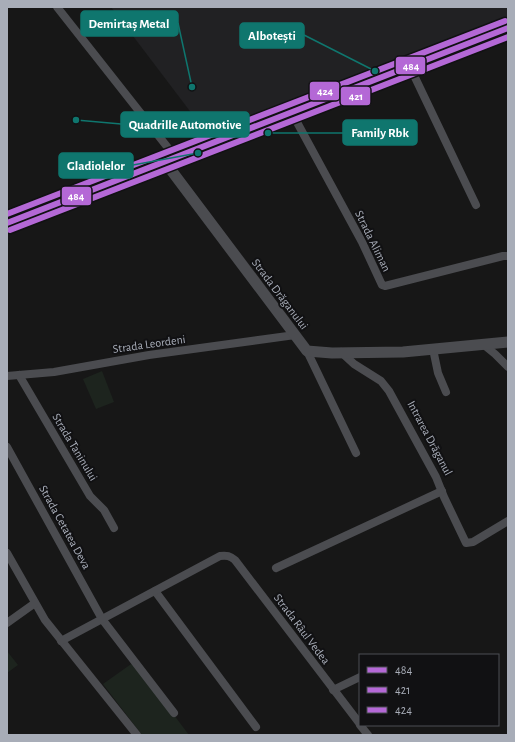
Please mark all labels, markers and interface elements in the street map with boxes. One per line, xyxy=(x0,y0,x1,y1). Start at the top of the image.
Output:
callout: Demirtaș Metal xyxy=(81,11,178,36)
text: Demirtaș Metal xyxy=(88,18,170,32)
callout: Albotești xyxy=(240,23,304,48)
text: Albotești xyxy=(248,30,296,44)
line badge: 484 xyxy=(395,56,426,75)
text: 484 xyxy=(403,61,420,72)
line badge: 424 xyxy=(309,81,340,101)
text: 424 xyxy=(317,86,334,97)
line badge: 421 xyxy=(340,86,371,106)
text: 421 xyxy=(349,91,363,102)
callout: Quadrille Automotive xyxy=(121,112,249,137)
text: Quadrille Automotive xyxy=(129,119,241,132)
callout: Family Rbk xyxy=(343,120,417,145)
text: Family Rbk xyxy=(351,127,409,140)
callout: Gladiolelor xyxy=(59,153,133,178)
text: Gladiolelor xyxy=(67,160,125,173)
line badge: 484 xyxy=(61,186,92,206)
text: 484 xyxy=(68,191,85,202)
street label: Strada Aliman xyxy=(353,208,393,274)
street label: Strada Drăganului xyxy=(250,256,310,332)
street label: Strada Leordeni xyxy=(112,333,186,355)
street label: Intrarea Drăganul xyxy=(405,399,455,477)
street label: Strada Taninului xyxy=(50,411,100,483)
street label: Strada Cetatea Deva xyxy=(37,483,93,571)
street label: Strada Râul Vedea xyxy=(272,592,333,667)
legend xyxy=(359,654,499,726)
text: 484 xyxy=(395,664,412,676)
text: 421 xyxy=(395,684,410,696)
text: 424 xyxy=(395,704,412,716)

